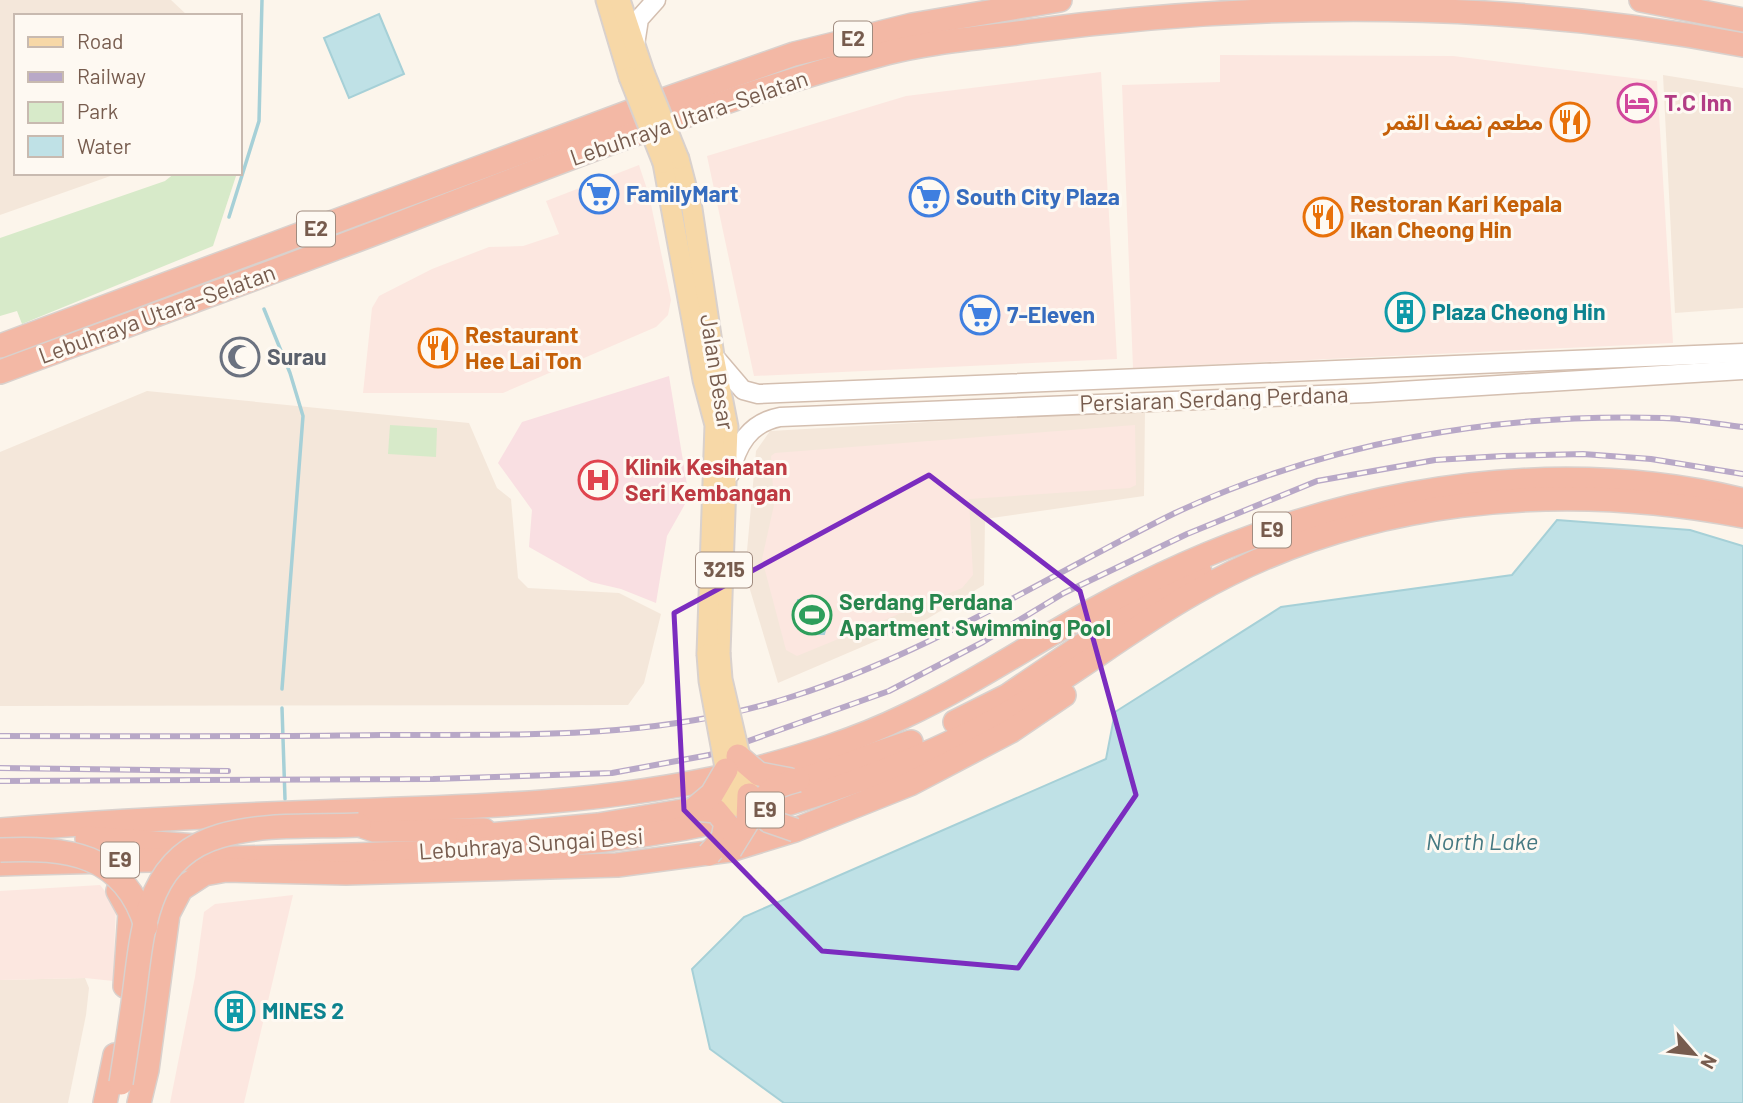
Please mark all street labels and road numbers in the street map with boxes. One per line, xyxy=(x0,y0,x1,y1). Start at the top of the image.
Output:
road number: E2 xyxy=(834,22,872,56)
street label: Lebuhraya Utara–Selatan xyxy=(566,63,811,171)
road number: E2 xyxy=(297,212,335,246)
street label: Lebuhraya Utara–Selatan xyxy=(34,257,279,369)
street label: Jalan Besar xyxy=(695,312,741,432)
street label: Persiaran Serdang Perdana xyxy=(1079,379,1349,417)
road number: E9 xyxy=(1253,512,1291,548)
road number: 3215 xyxy=(696,552,752,588)
road number: E9 xyxy=(746,792,784,828)
street label: Lebuhraya Sungai Besi xyxy=(418,821,644,865)
road number: E9 xyxy=(101,842,139,878)

